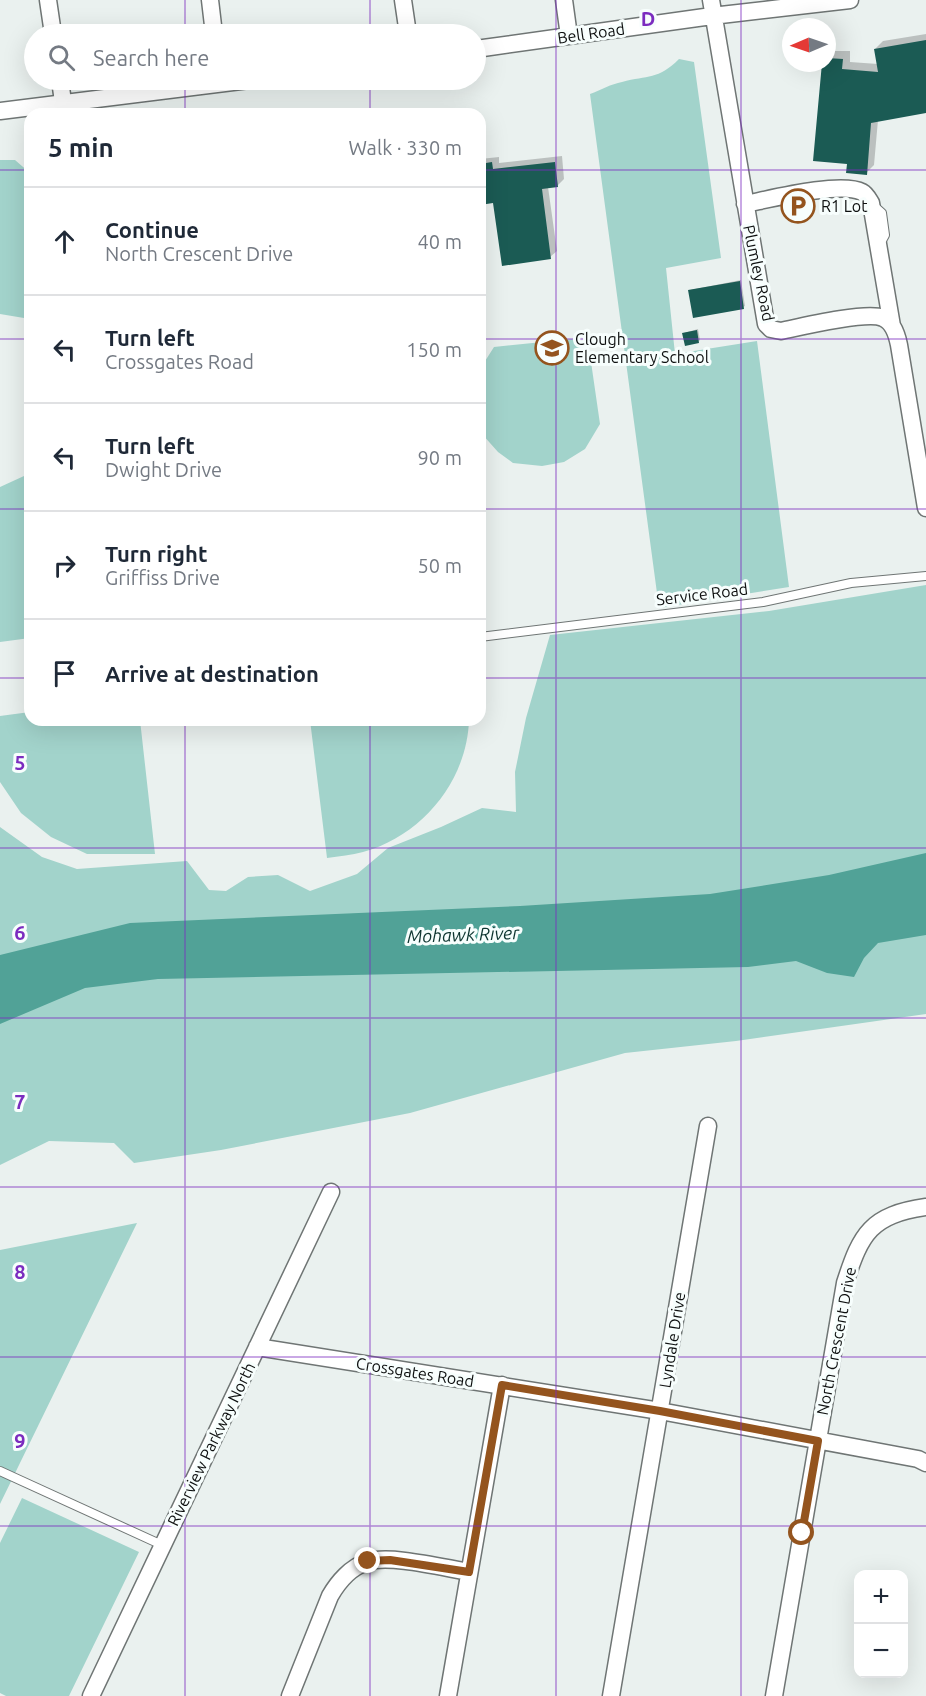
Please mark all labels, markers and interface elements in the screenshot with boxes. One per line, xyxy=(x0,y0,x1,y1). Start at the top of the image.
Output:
text: D xyxy=(641,7,655,30)
north arrow xyxy=(782,18,836,72)
street label: Bell Road xyxy=(556,19,626,47)
search box xyxy=(24,24,486,90)
icon: search xyxy=(45,41,78,74)
text: Search here xyxy=(93,45,209,70)
text: 5 min xyxy=(48,133,114,162)
text: Walk · 330 m xyxy=(349,136,462,159)
parking icon: R1 Lot xyxy=(780,188,816,224)
place label: R1 Lot xyxy=(821,197,868,215)
text: Continue xyxy=(105,217,199,242)
street label: Plumley Road xyxy=(740,223,778,323)
icon: ahead xyxy=(48,225,81,258)
text: 40 m xyxy=(418,230,462,253)
text: North Crescent Drive xyxy=(105,242,293,265)
text: Turn left xyxy=(105,325,195,350)
school or university icon: Clough Elementary School xyxy=(534,330,570,366)
place label: Clough Elementary School xyxy=(575,330,709,366)
icon: left xyxy=(48,333,81,366)
text: 150 m xyxy=(406,338,462,361)
text: Crossgates Road xyxy=(105,350,254,373)
text: Turn left xyxy=(105,433,195,458)
icon: left xyxy=(48,441,81,474)
text: 90 m xyxy=(418,446,462,469)
text: Dwight Drive xyxy=(105,458,222,481)
text: Turn right xyxy=(105,541,207,566)
icon: right xyxy=(48,549,81,582)
text: 50 m xyxy=(418,554,462,577)
text: Griffiss Drive xyxy=(105,566,220,589)
street label: Service Road xyxy=(655,579,749,609)
icon: arrive xyxy=(48,657,81,690)
text: Arrive at destination xyxy=(105,661,319,686)
text: 5 xyxy=(14,751,26,774)
text: 6 xyxy=(14,921,26,944)
water label: Mohawk River xyxy=(407,922,520,946)
text: 7 xyxy=(14,1090,26,1113)
text: 8 xyxy=(14,1260,26,1283)
street label: North Crescent Drive xyxy=(813,1265,859,1417)
street label: Lyndale Drive xyxy=(656,1291,688,1389)
street label: Crossgates Road xyxy=(355,1354,475,1390)
street label: Riverview Parkway North xyxy=(164,1359,258,1529)
text: 9 xyxy=(14,1429,26,1452)
route start xyxy=(788,1519,814,1545)
route end xyxy=(354,1547,380,1573)
map controls xyxy=(854,1570,908,1678)
button: + xyxy=(854,1570,908,1624)
button: − xyxy=(854,1624,908,1678)

